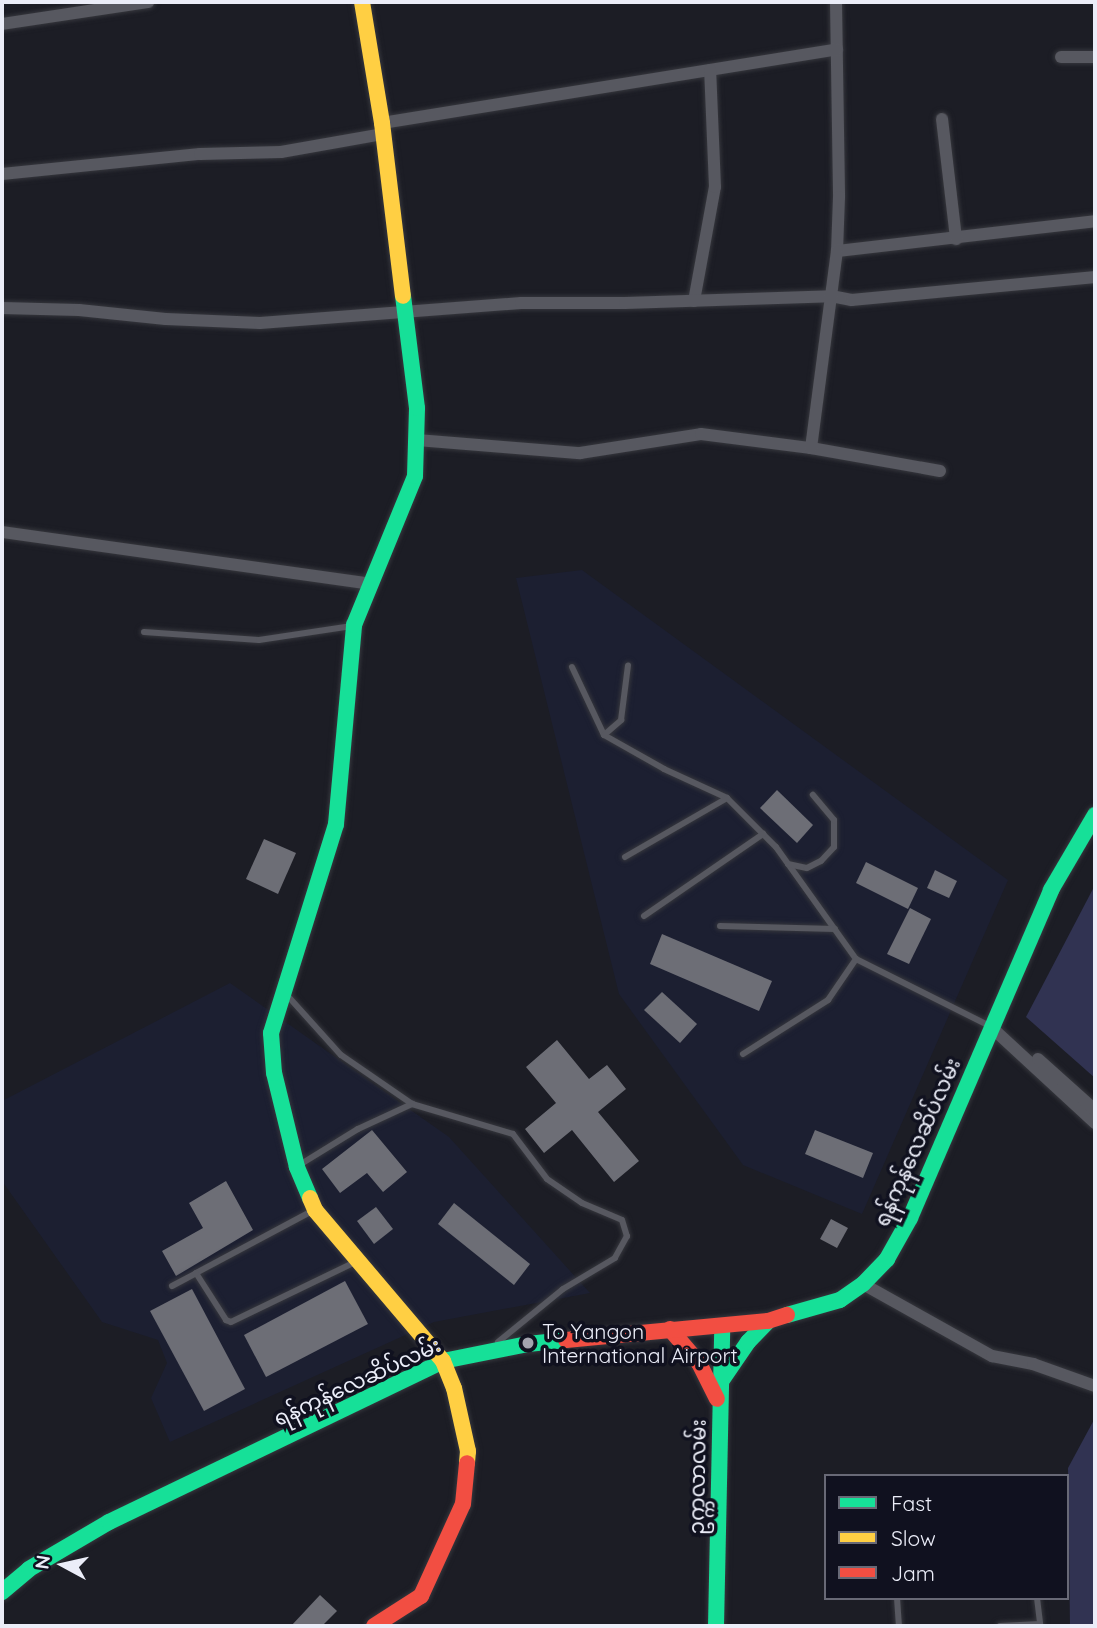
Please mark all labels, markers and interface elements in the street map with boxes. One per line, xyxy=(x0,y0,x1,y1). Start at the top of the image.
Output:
street label: ရန်ကုန်လေဆိပ်လမ်း xyxy=(869,1054,965,1230)
place label: To Yangon International Airport xyxy=(542,1318,738,1368)
street label: ရန်ကုန်လေဆိပ်လမ်း xyxy=(269,1331,445,1431)
marker: To Yangon International Airport xyxy=(520,1335,536,1351)
street label: ဥက္ကလာလမ်း xyxy=(683,1419,711,1535)
legend xyxy=(824,1474,1069,1600)
text: Fast xyxy=(891,1490,932,1516)
text: Slow xyxy=(891,1525,936,1551)
north arrow xyxy=(28,1530,98,1600)
text: N xyxy=(29,1553,55,1571)
text: Jam xyxy=(891,1560,935,1586)

